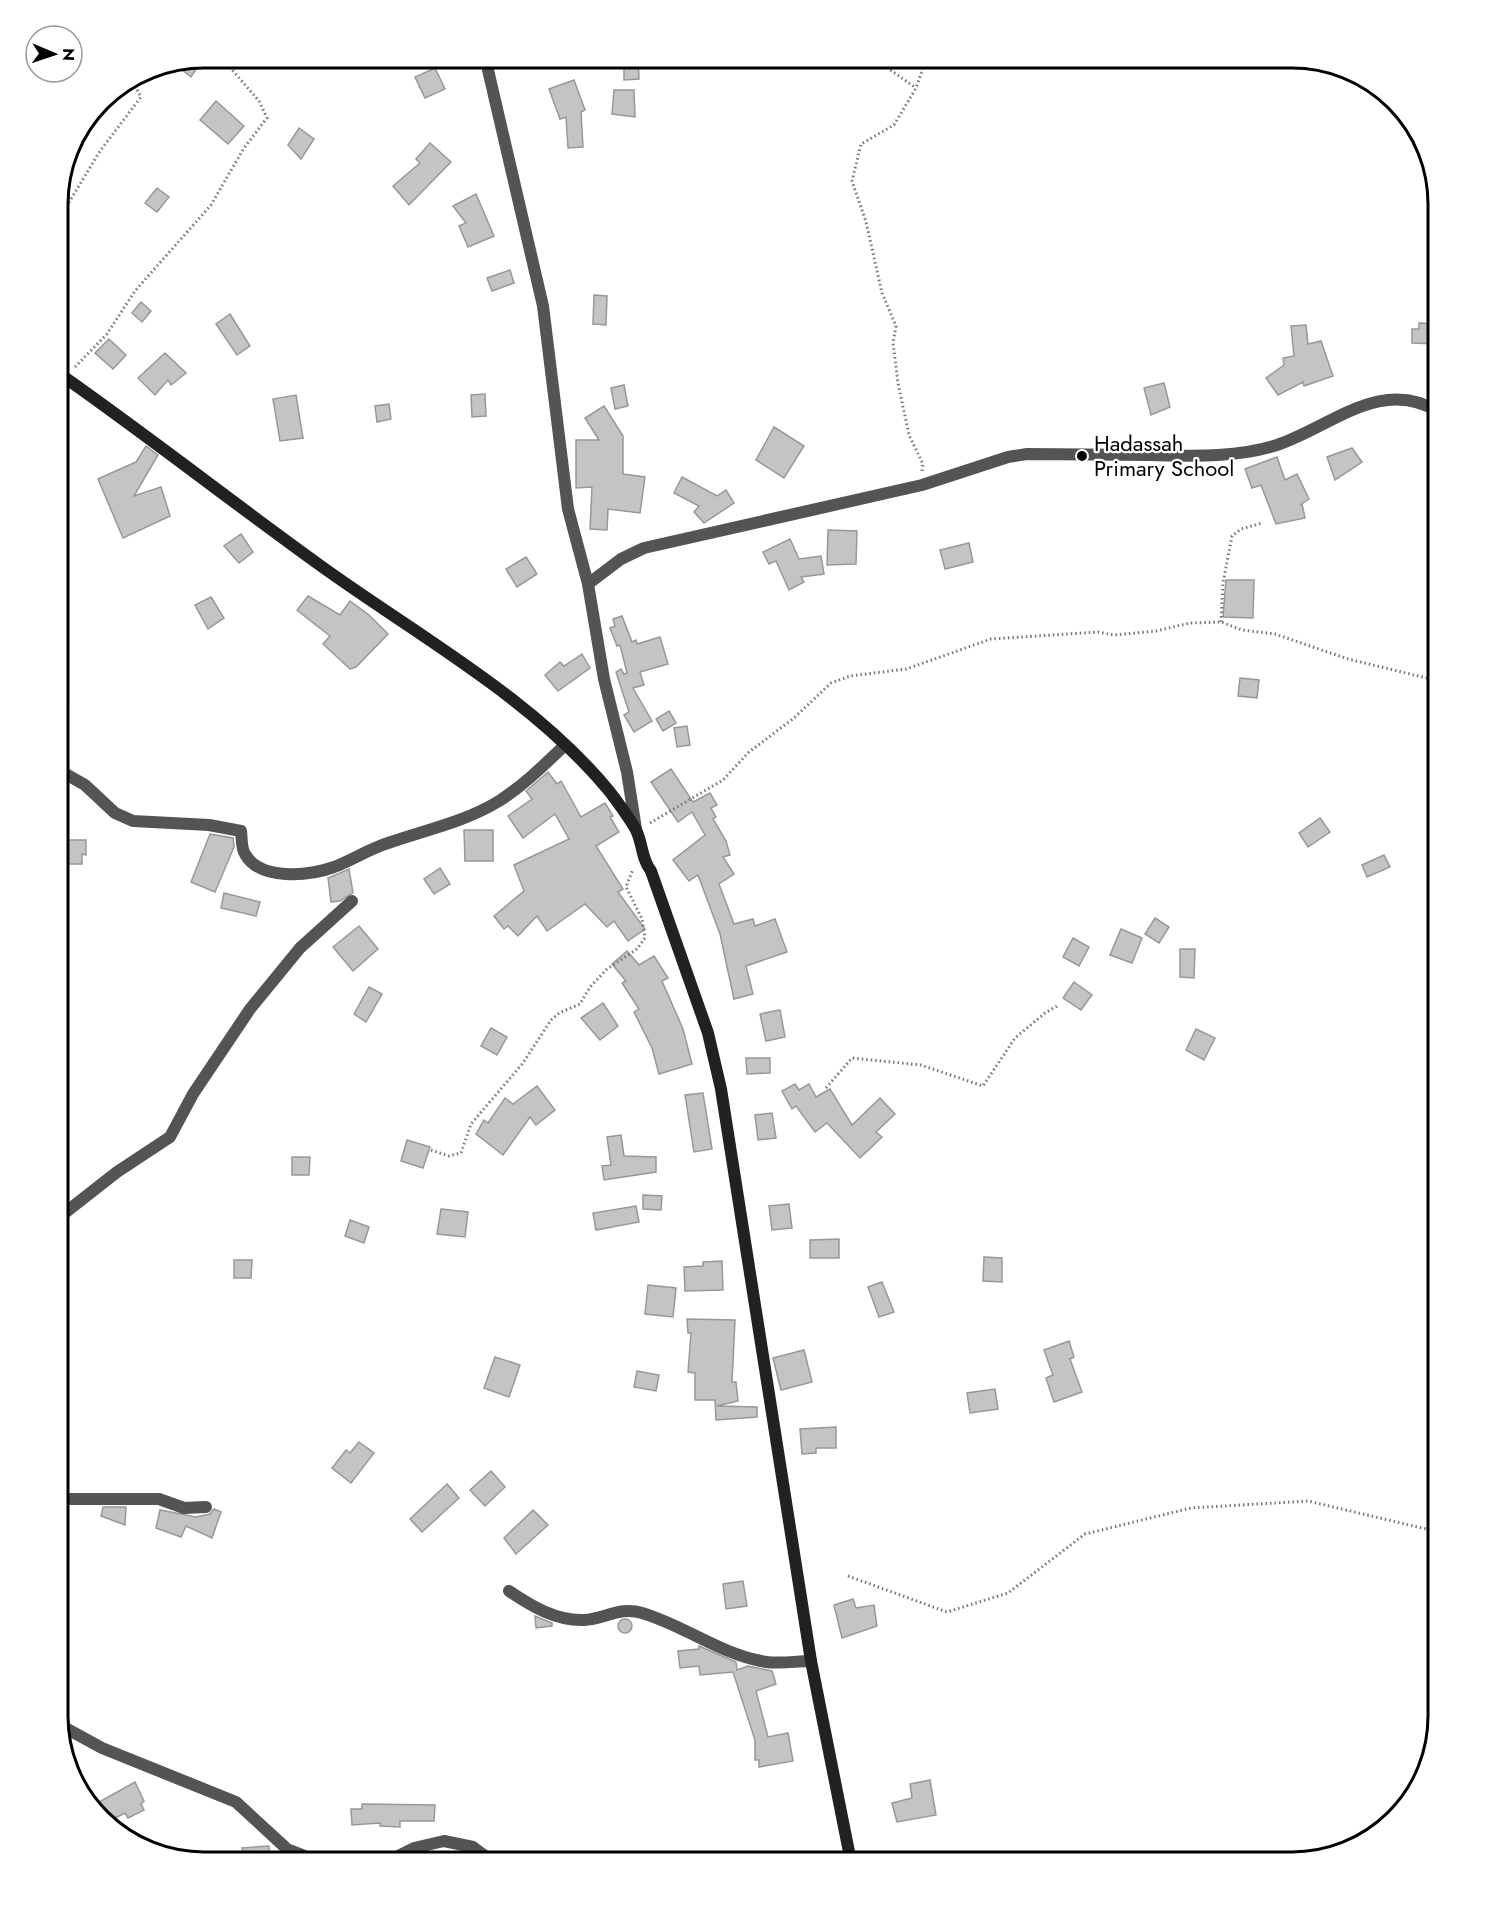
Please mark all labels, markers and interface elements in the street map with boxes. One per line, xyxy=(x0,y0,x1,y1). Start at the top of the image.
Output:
north arrow xyxy=(24,24,84,84)
text: N xyxy=(57,48,80,61)
place label: Hadassah Primary School xyxy=(1094,427,1234,484)
marker: Hadassah Primary School xyxy=(1075,449,1089,463)

